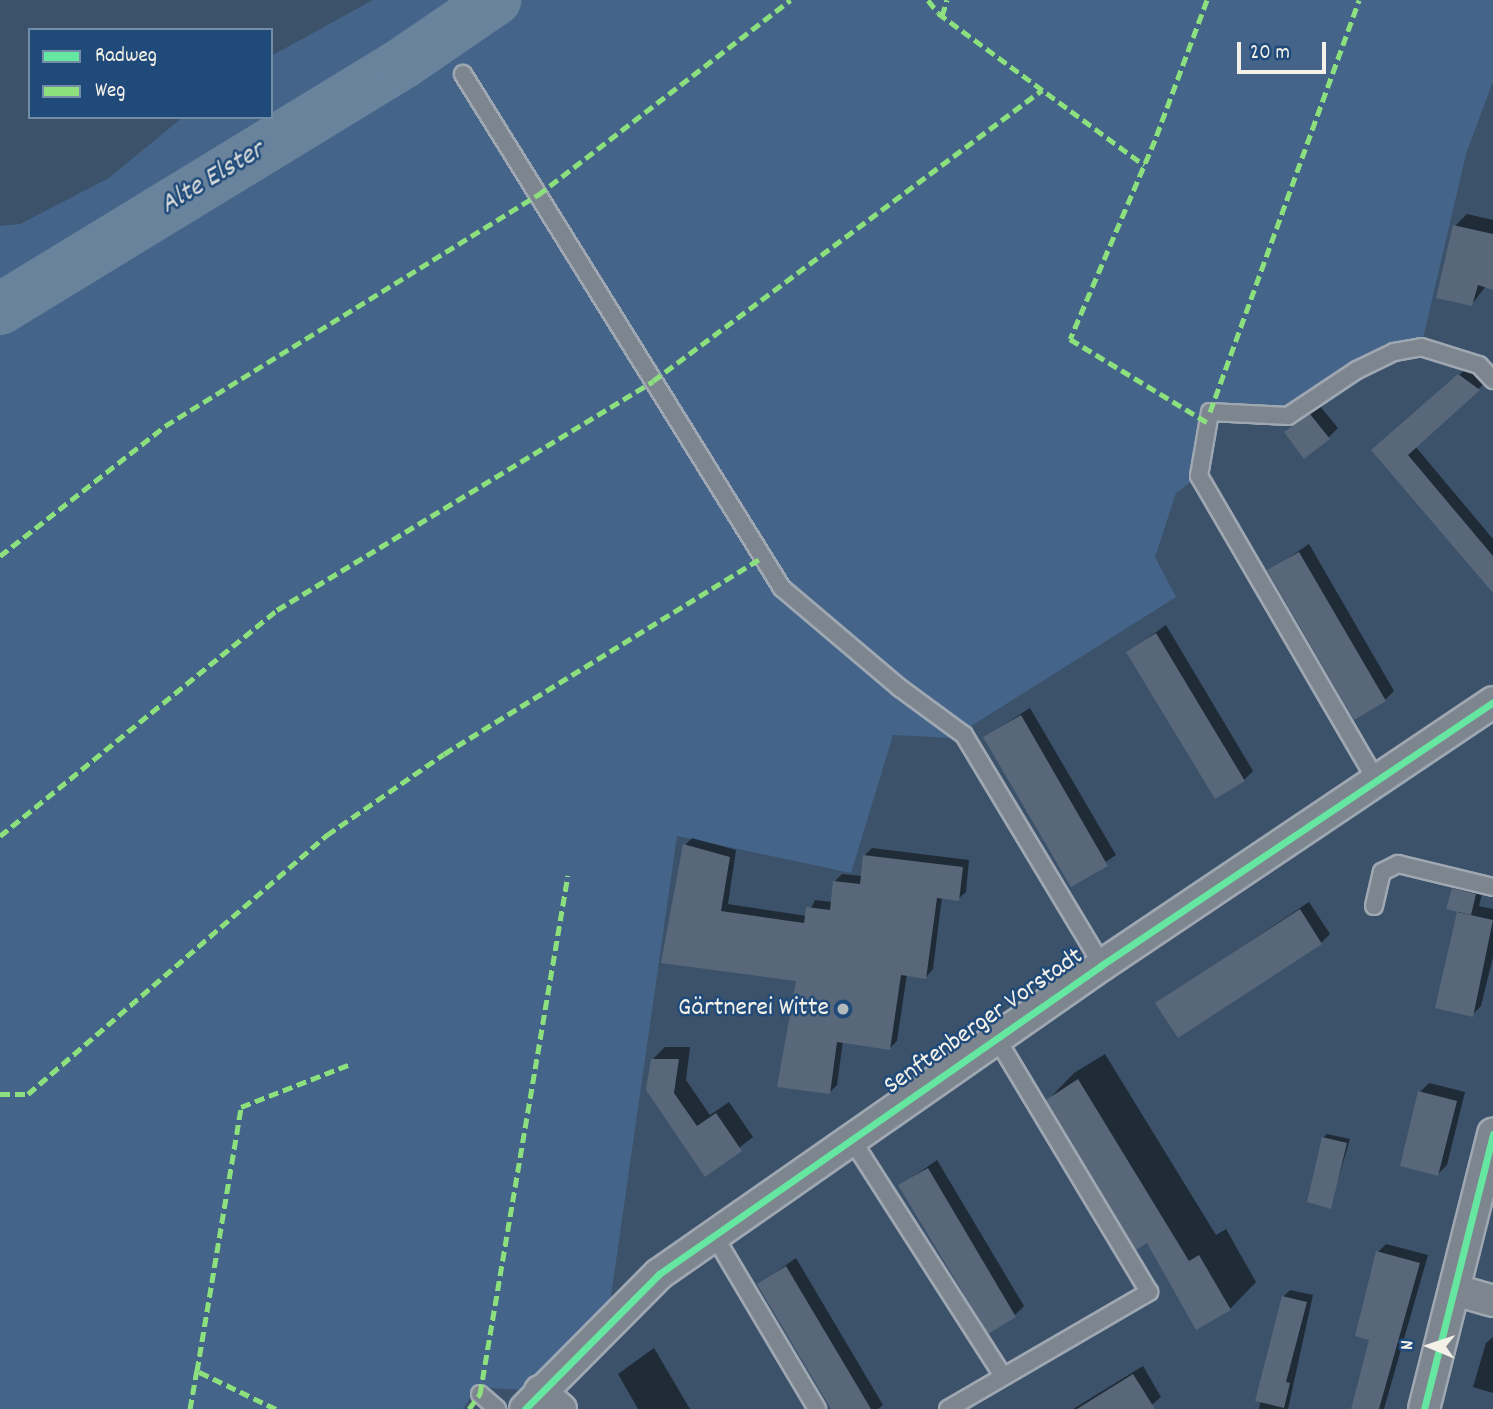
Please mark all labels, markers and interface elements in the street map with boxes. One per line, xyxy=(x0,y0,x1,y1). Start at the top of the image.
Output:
legend xyxy=(28,28,273,119)
scale bar xyxy=(1241,28,1330,72)
text: 20 m xyxy=(1250,39,1290,69)
text: Radweg xyxy=(95,42,157,72)
text: Weg xyxy=(95,77,126,107)
water label: Alte Elster xyxy=(155,135,271,223)
street label: Senftenberger Vorstadt xyxy=(878,942,1090,1102)
place label: Gärtnerei Witte xyxy=(678,993,829,1025)
marker: Gärtnerei Witte xyxy=(835,1001,851,1017)
north arrow xyxy=(1395,1311,1465,1381)
text: N xyxy=(1395,1340,1422,1350)

